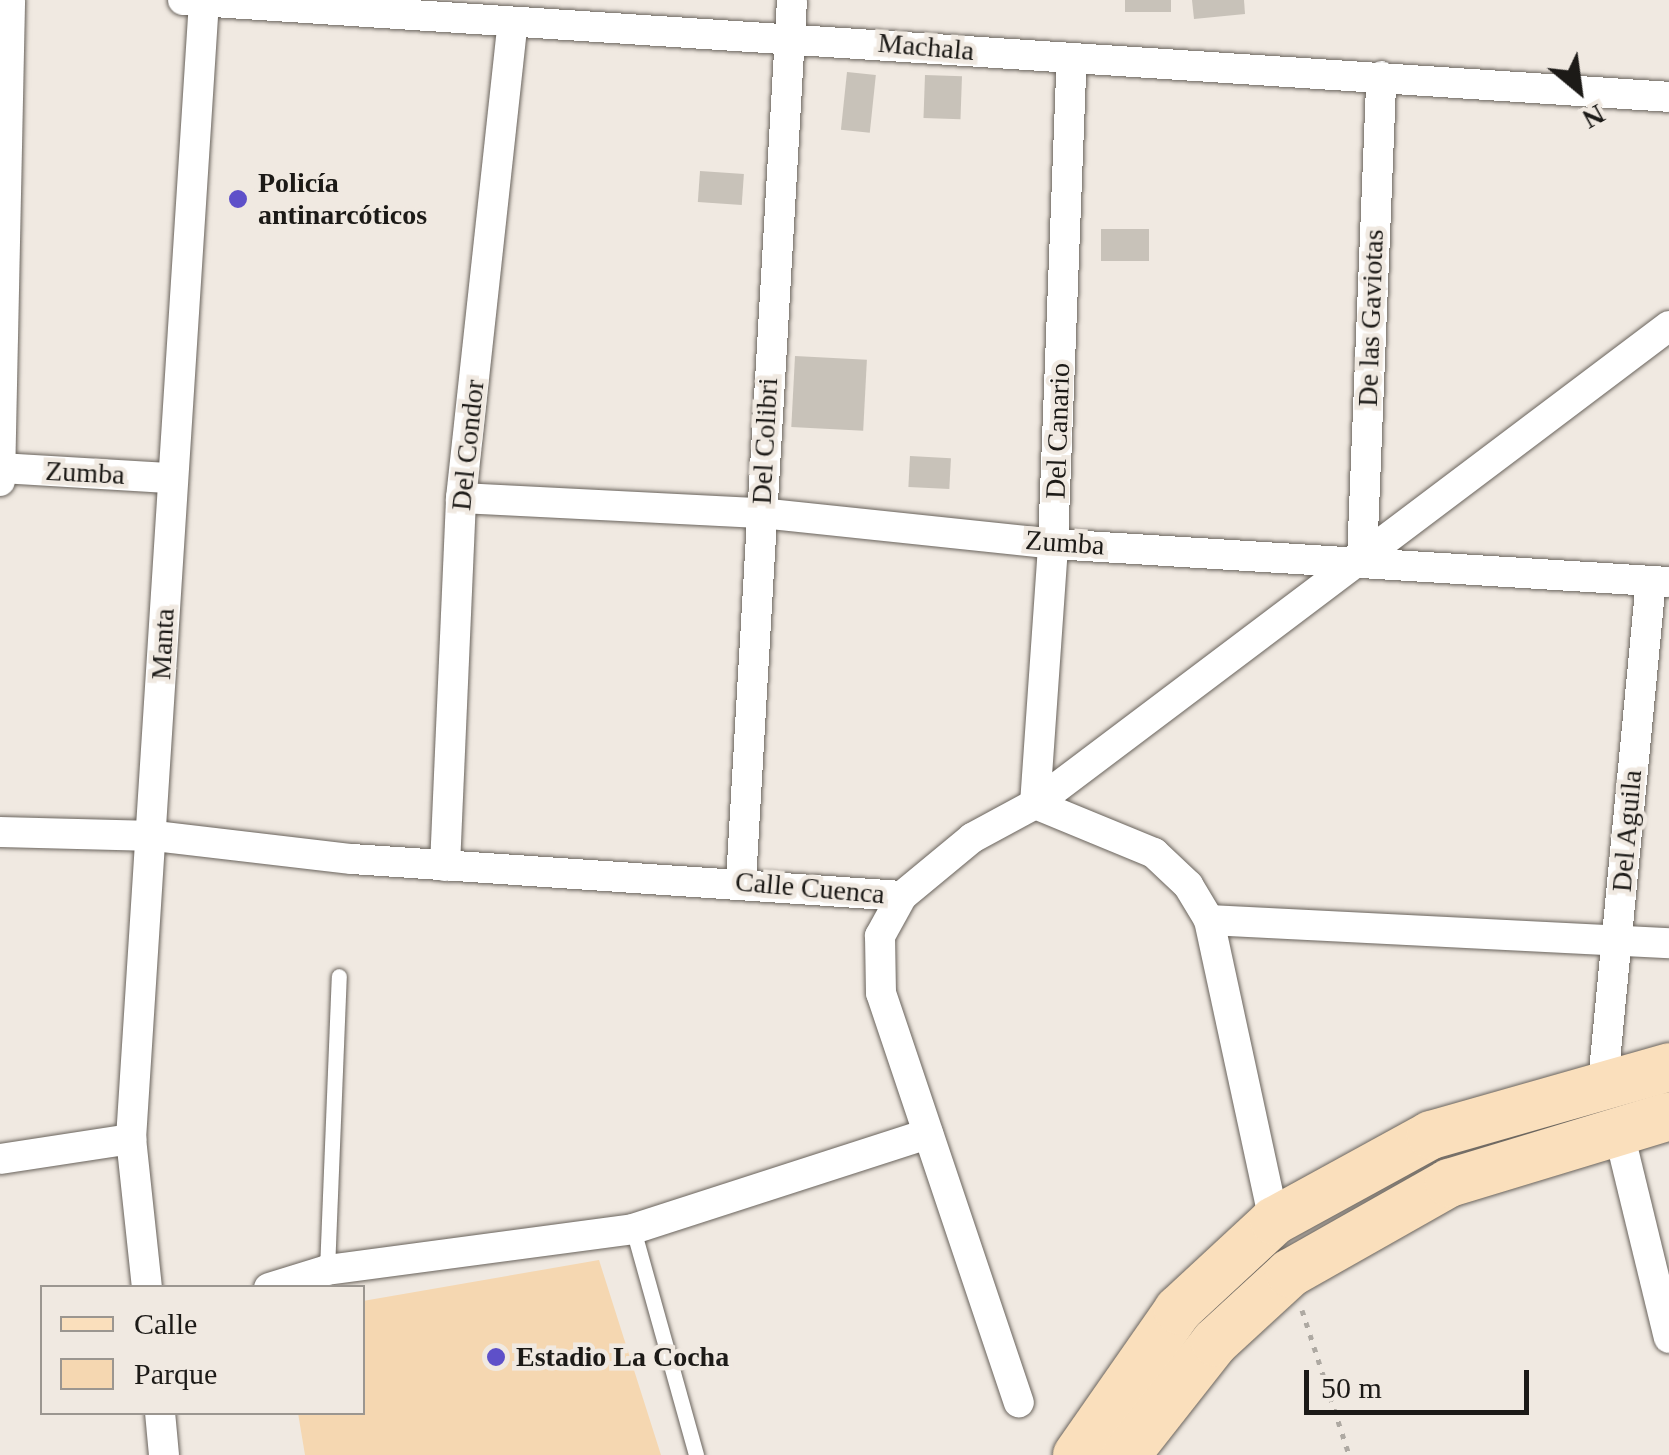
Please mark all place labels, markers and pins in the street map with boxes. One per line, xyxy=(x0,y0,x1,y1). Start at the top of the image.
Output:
place label: Policía antinarcóticos xyxy=(258,166,427,232)
marker: Policía antinarcóticos xyxy=(227,188,249,210)
place label: Estadio La Cocha xyxy=(516,1340,729,1374)
marker: Estadio La Cocha xyxy=(485,1346,507,1368)

